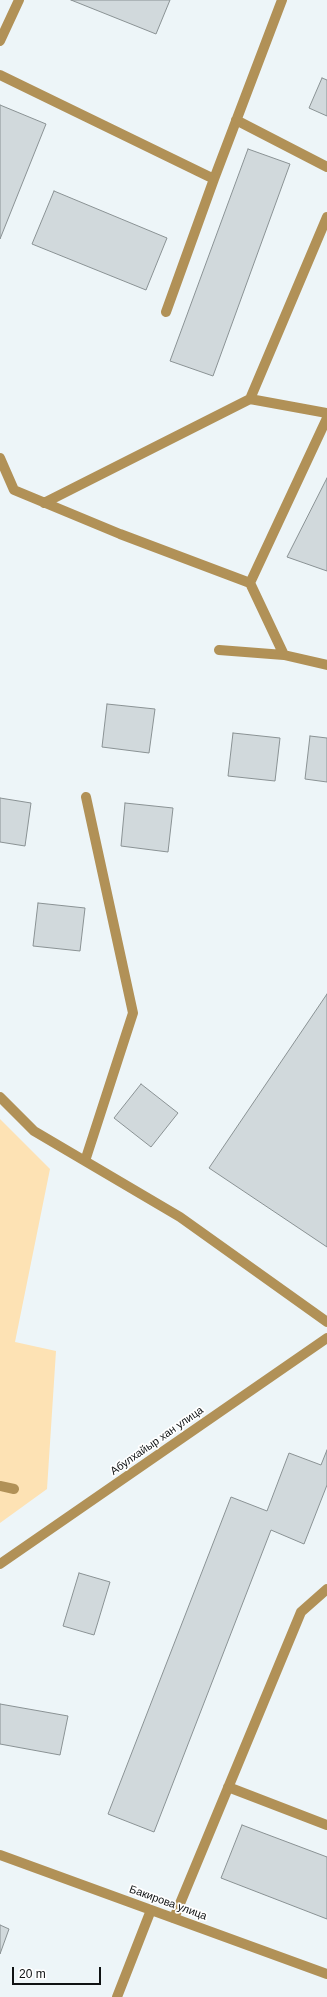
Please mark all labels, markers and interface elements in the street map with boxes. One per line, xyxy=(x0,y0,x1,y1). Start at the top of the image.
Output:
street label: Абулхайыр хан улица xyxy=(108,1404,206,1478)
street label: Бакирова улица xyxy=(127,1883,209,1923)
scale bar xyxy=(14,1959,103,1985)
text: 20 m xyxy=(19,1967,46,1981)

